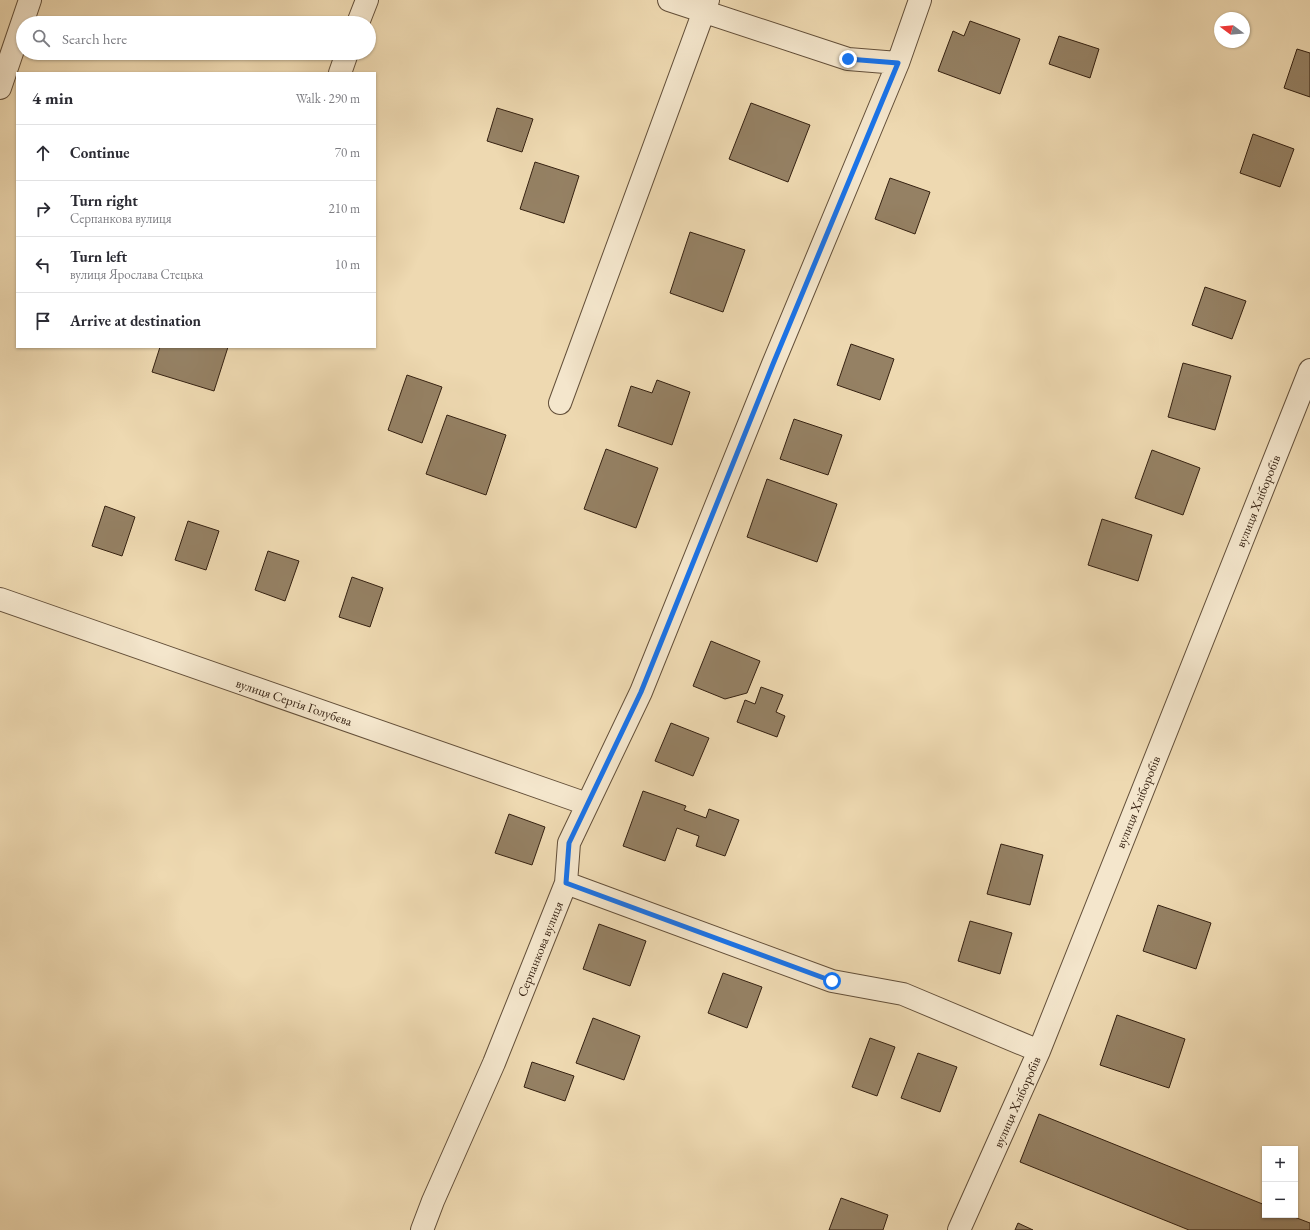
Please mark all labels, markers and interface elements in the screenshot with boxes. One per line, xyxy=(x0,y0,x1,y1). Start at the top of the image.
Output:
north arrow xyxy=(1214,12,1250,48)
search box xyxy=(16,16,376,60)
icon: search xyxy=(30,27,52,49)
text: Search here xyxy=(62,29,127,48)
route end xyxy=(839,50,857,68)
text: 4 min xyxy=(32,87,73,109)
text: Walk · 290 m xyxy=(296,90,360,107)
icon: ahead xyxy=(32,142,54,164)
text: Continue xyxy=(70,143,130,162)
text: 70 m xyxy=(335,144,360,161)
text: Turn right xyxy=(70,191,138,210)
icon: right xyxy=(32,198,54,220)
text: 210 m xyxy=(329,200,360,217)
text: Серпанкова вулиця xyxy=(70,210,172,227)
text: Turn left xyxy=(70,247,127,266)
icon: left xyxy=(32,254,54,276)
text: 10 m xyxy=(335,256,360,273)
text: вулиця Ярослава Стецька xyxy=(70,266,203,283)
icon: arrive xyxy=(32,310,54,332)
text: Arrive at destination xyxy=(70,311,201,330)
street label: вулиця Хліборобів xyxy=(1232,452,1284,550)
street label: вулиця Сергія Голубєва xyxy=(234,674,355,730)
street label: вулиця Хліборобів xyxy=(1112,753,1164,851)
street label: Серпанкова вулиця xyxy=(513,899,567,999)
route start xyxy=(823,972,841,990)
street label: вулиця Хліборобів xyxy=(989,1053,1045,1150)
map controls xyxy=(1262,1146,1298,1218)
button: + xyxy=(1262,1146,1298,1182)
button: − xyxy=(1262,1182,1298,1218)

